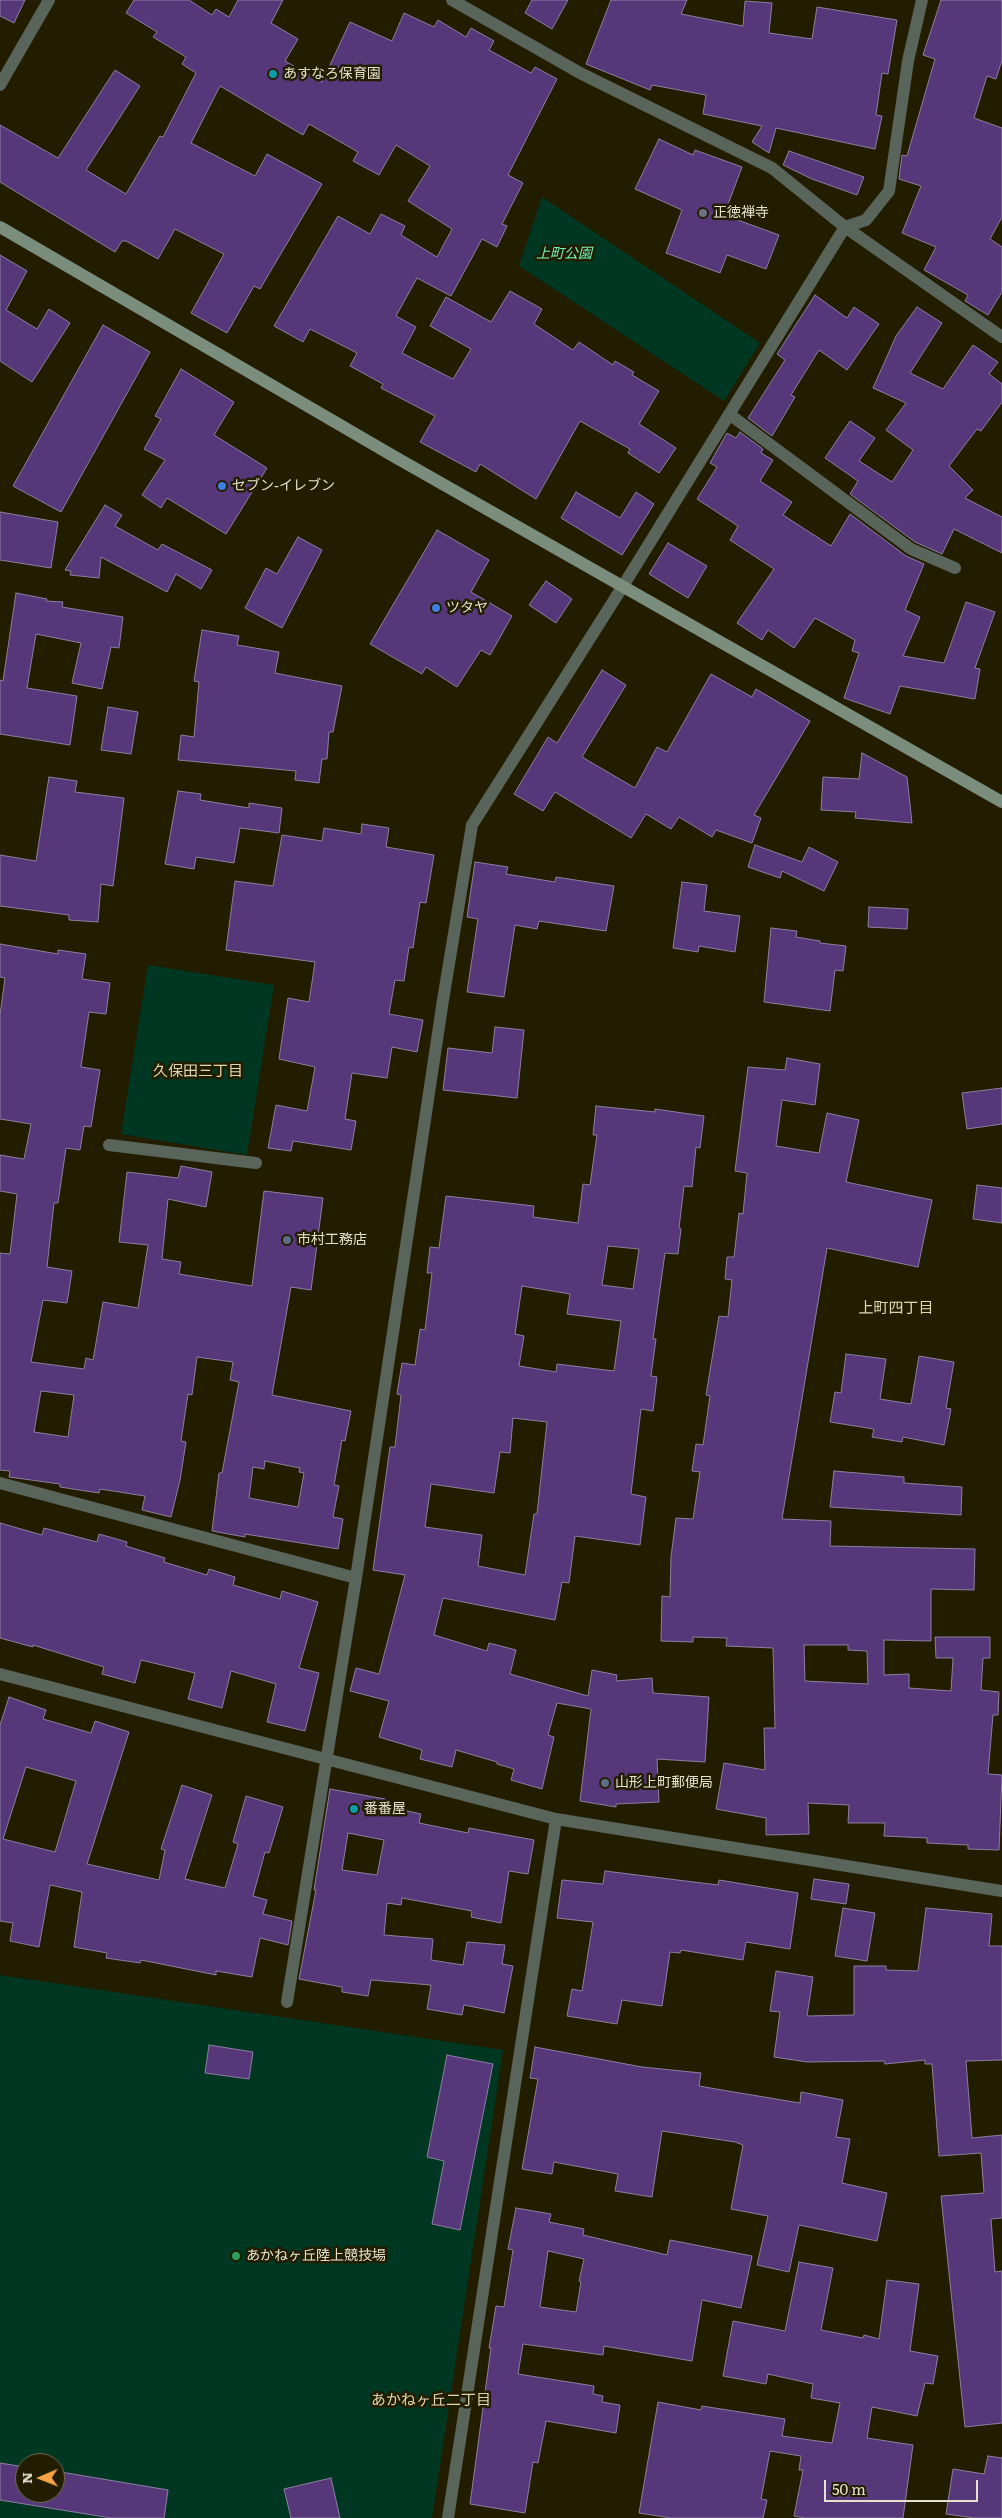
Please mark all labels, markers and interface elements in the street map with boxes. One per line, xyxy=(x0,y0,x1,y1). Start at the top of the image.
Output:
place label: あすなろ保育園 xyxy=(283,66,381,82)
marker: あすなろ保育園 xyxy=(267,68,279,80)
place label: 正徳禅寺 xyxy=(713,205,769,221)
marker: 正徳禅寺 xyxy=(697,207,709,219)
park label: 上町公園 xyxy=(536,246,592,262)
place label: セブン-イレブン xyxy=(232,478,335,494)
marker: セブン-イレブン xyxy=(216,480,228,492)
place label: ツタヤ xyxy=(446,600,488,616)
marker: ツタヤ xyxy=(430,602,442,614)
district label: 久保田三丁目 xyxy=(153,1063,243,1081)
place label: 市村工務店 xyxy=(297,1232,367,1248)
marker: 市村工務店 xyxy=(281,1234,293,1246)
district label: 上町四丁目 xyxy=(859,1300,933,1318)
place label: 山形上町郵便局 xyxy=(615,1775,713,1791)
marker: 山形上町郵便局 xyxy=(599,1777,611,1789)
place label: 番番屋 xyxy=(364,1801,406,1817)
marker: 番番屋 xyxy=(348,1803,360,1815)
place label: あかねヶ丘陸上競技場 xyxy=(246,2248,386,2264)
marker: あかねヶ丘陸上競技場 xyxy=(230,2250,242,2262)
district label: あかねヶ丘二丁目 xyxy=(371,2392,491,2410)
north arrow xyxy=(15,2453,65,2503)
scale bar xyxy=(827,2470,981,2502)
text: N xyxy=(16,2472,36,2484)
text: 50 m xyxy=(832,2477,866,2500)

